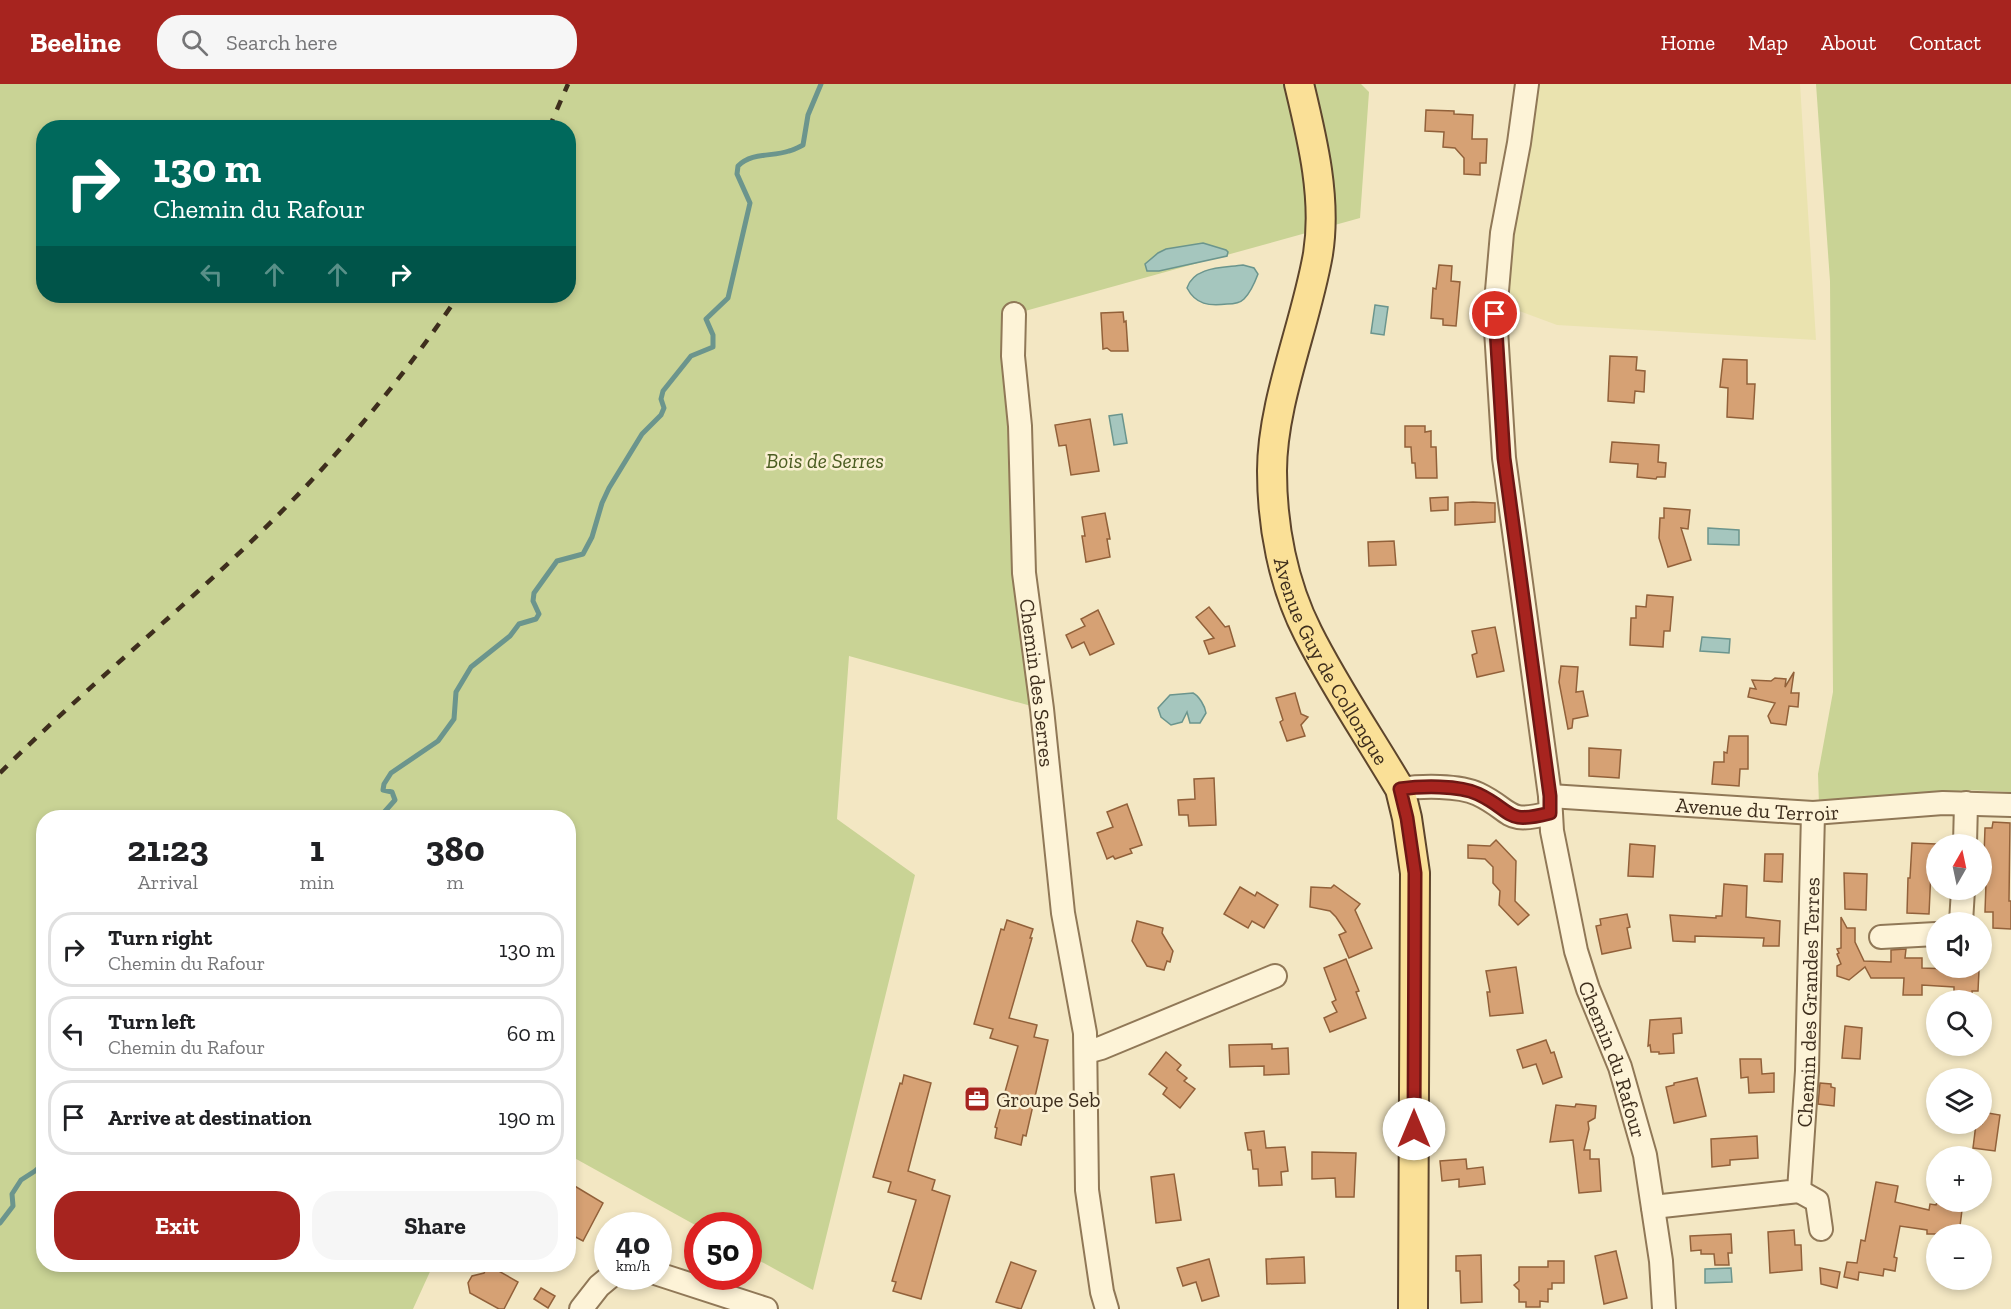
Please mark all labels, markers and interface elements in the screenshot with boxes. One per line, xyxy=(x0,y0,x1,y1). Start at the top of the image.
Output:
search box xyxy=(157,15,577,69)
text: Beeline xyxy=(30,26,121,59)
icon: search xyxy=(178,26,211,59)
text: Search here xyxy=(226,29,337,56)
text: Home xyxy=(1661,30,1715,55)
text: Map xyxy=(1748,30,1788,55)
text: About xyxy=(1821,30,1876,55)
text: Contact xyxy=(1909,30,1981,55)
text: 130 m xyxy=(153,142,261,193)
icon: right xyxy=(54,144,132,222)
text: Chemin du Rafour xyxy=(153,193,365,225)
icon: left xyxy=(195,258,228,291)
icon: ahead xyxy=(258,258,291,291)
icon: ahead xyxy=(321,258,354,291)
icon: right xyxy=(384,258,417,291)
pin xyxy=(1469,288,1520,339)
icon: arrive xyxy=(1478,297,1511,330)
park label: Bois de Serres xyxy=(766,448,884,473)
street label: Avenue Guy de Collongue xyxy=(1269,555,1395,769)
street label: Chemin des Serres xyxy=(1015,597,1060,768)
street label: Avenue du Terroir xyxy=(1675,792,1840,826)
text: 21:23 xyxy=(127,827,209,870)
text: 1 xyxy=(310,827,324,870)
text: 380 xyxy=(425,827,485,870)
north arrow xyxy=(1926,834,1992,900)
map controls xyxy=(1926,834,1992,1290)
text: Arrival xyxy=(138,870,198,894)
text: min xyxy=(300,870,334,894)
text: m xyxy=(446,870,464,894)
street label: Chemin des Grandes Terres xyxy=(1791,877,1824,1128)
button: sound xyxy=(1926,912,1992,978)
text: Turn right xyxy=(108,924,212,951)
icon: right xyxy=(57,933,90,966)
text: 130 m xyxy=(499,936,555,963)
text: Chemin du Rafour xyxy=(108,951,265,975)
street label: Chemin du Rafour xyxy=(1574,978,1652,1141)
button: search xyxy=(1926,990,1992,1056)
text: Turn left xyxy=(108,1008,195,1035)
icon: left xyxy=(57,1017,90,1050)
text: 60 m xyxy=(507,1020,555,1047)
text: Chemin du Rafour xyxy=(108,1035,265,1059)
button: layers xyxy=(1926,1068,1992,1134)
office icon: Groupe Seb xyxy=(962,1084,992,1114)
place label: Groupe Seb xyxy=(996,1087,1100,1112)
position arrow xyxy=(1382,1097,1446,1161)
icon: arrive xyxy=(57,1101,90,1134)
text: Arrive at destination xyxy=(108,1104,311,1131)
text: 190 m xyxy=(498,1104,555,1131)
button: + xyxy=(1926,1146,1992,1212)
button: Exit xyxy=(54,1191,300,1260)
button: Share xyxy=(312,1191,558,1260)
speed limit sign: 50 xyxy=(684,1212,762,1290)
button: − xyxy=(1926,1224,1992,1290)
text: 40 xyxy=(616,1226,650,1262)
text: km/h xyxy=(616,1257,650,1275)

